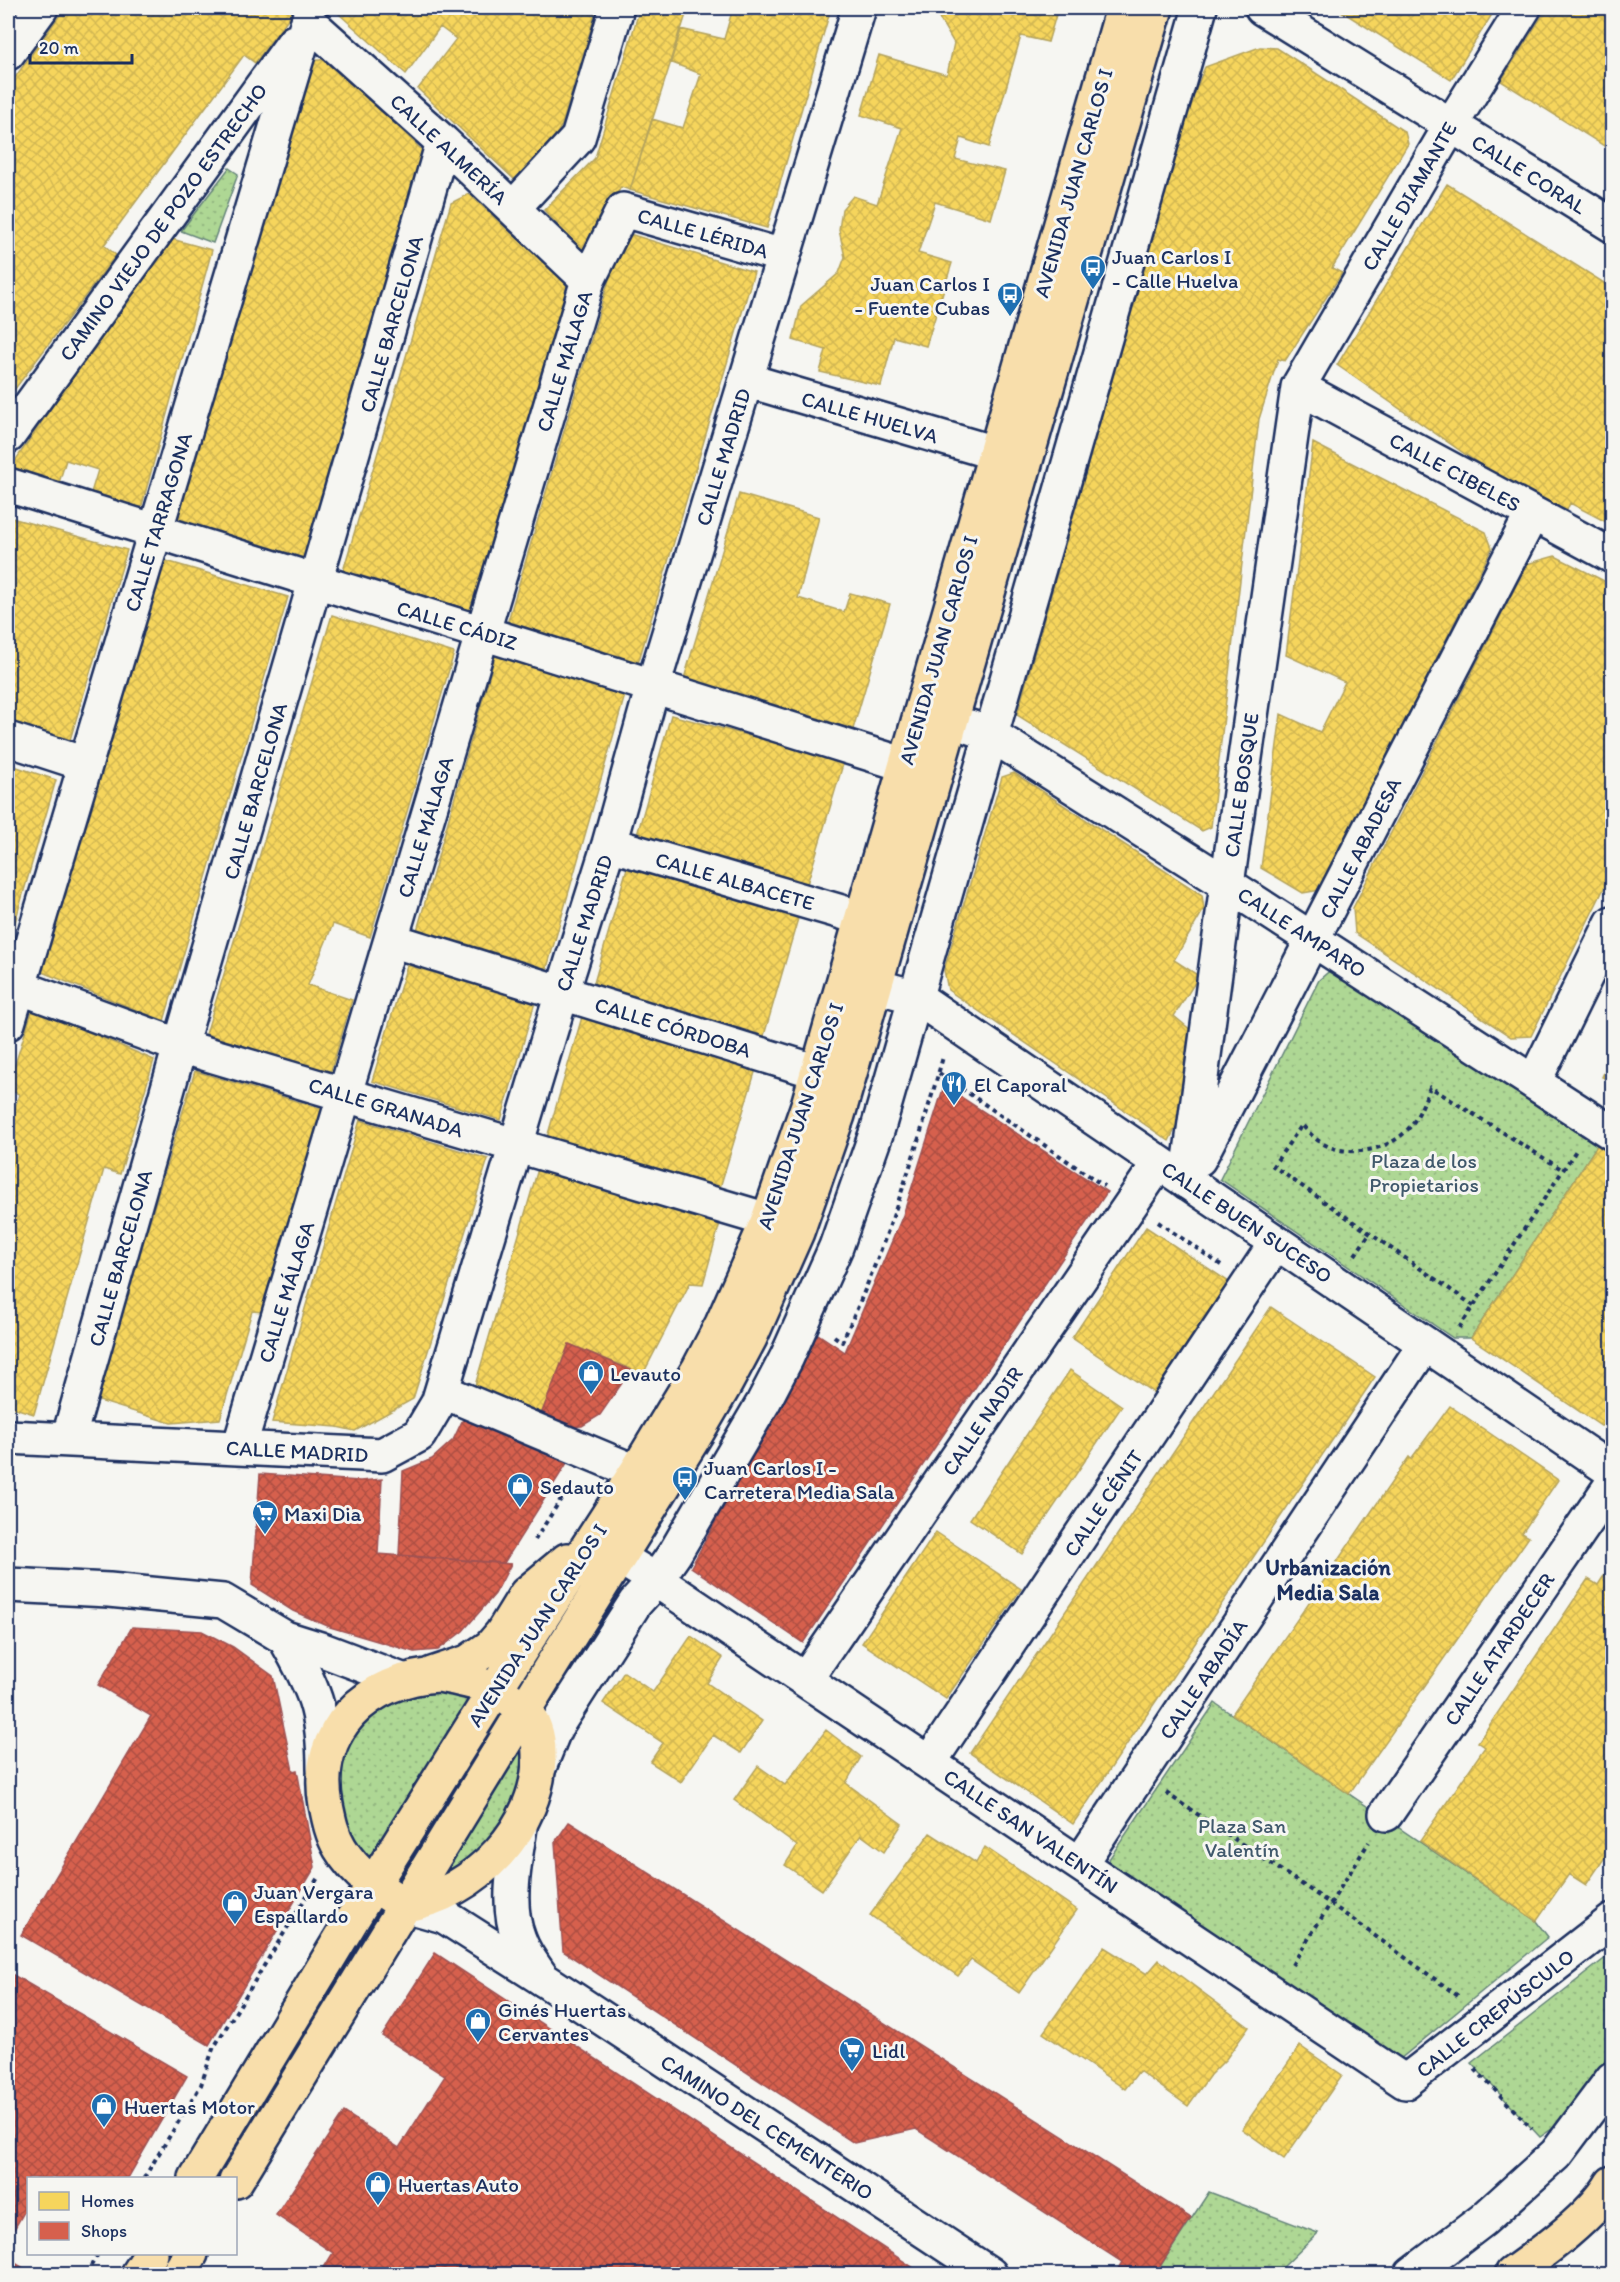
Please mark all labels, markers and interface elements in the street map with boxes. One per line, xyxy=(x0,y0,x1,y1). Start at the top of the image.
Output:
scale bar xyxy=(30,27,132,65)
text: 20 m xyxy=(39,37,79,59)
street label: AVENIDA JUAN CARLOS I xyxy=(1028,66,1118,300)
street label: CAMINO VIEJO DE POZO ESTRECHO xyxy=(54,78,272,366)
street label: CALLE ALMERÍA xyxy=(385,88,513,210)
street label: CALLE DIAMANTE xyxy=(1356,117,1462,275)
street label: CALLE CORAL xyxy=(1467,129,1591,219)
street label: CALLE LÉRIDA xyxy=(635,202,772,264)
street label: CALLE BARCELONA xyxy=(354,232,428,415)
place label: Juan Carlos I - Calle Huelva xyxy=(1112,244,1238,293)
bus stop icon: Juan Carlos I - Calle Huelva xyxy=(1078,253,1108,291)
place label: Juan Carlos I - Fuente Cubas xyxy=(855,271,990,320)
bus stop icon: Juan Carlos I - Fuente Cubas xyxy=(995,280,1025,318)
street label: CALLE MÁLAGA xyxy=(531,287,598,435)
street label: CALLE MADRID xyxy=(690,385,756,529)
street label: CALLE HUELVA xyxy=(799,386,942,449)
street label: CALLE CIBELES xyxy=(1385,427,1525,517)
street label: CALLE TARRAGONA xyxy=(119,429,197,615)
street label: AVENIDA JUAN CARLOS I xyxy=(893,533,983,767)
street label: CALLE CÁDIZ xyxy=(394,595,520,655)
street label: CALLE BARCELONA xyxy=(218,699,292,882)
street label: CALLE BOSQUE xyxy=(1218,711,1264,859)
street label: CALLE MÁLAGA xyxy=(392,753,459,901)
street label: CALLE ABADESA xyxy=(1314,773,1407,923)
street label: CALLE ALBACETE xyxy=(653,846,817,916)
street label: CALLE MADRID xyxy=(550,851,618,995)
street label: CALLE AMPARO xyxy=(1233,881,1371,983)
street label: CALLE CÓRDOBA xyxy=(592,991,755,1063)
street label: AVENIDA JUAN CARLOS I xyxy=(751,999,849,1233)
restaurant icon: El Caporal xyxy=(939,1069,969,1107)
street label: CALLE GRANADA xyxy=(306,1072,467,1143)
place label: El Caporal xyxy=(974,1072,1067,1097)
park label: Plaza de los Propietarios xyxy=(1369,1148,1479,1197)
street label: CALLE BUEN SUCESO xyxy=(1157,1156,1337,1288)
street label: CALLE BARCELONA xyxy=(83,1166,157,1349)
street label: CALLE MÁLAGA xyxy=(253,1218,320,1366)
shop icon: Levauto xyxy=(576,1358,606,1396)
place label: Levauto xyxy=(610,1361,681,1386)
street label: CALLE NADIR xyxy=(936,1362,1028,1480)
street label: CALLE MADRID xyxy=(225,1435,369,1467)
street label: CALLE CÉNIT xyxy=(1058,1445,1148,1561)
place label: Juan Carlos I - Carretera Media Sala xyxy=(704,1455,894,1504)
bus stop icon: Juan Carlos I - Carretera Media Sala xyxy=(670,1464,700,1502)
shop icon: Sedauto xyxy=(505,1471,535,1509)
place label: Sedauto xyxy=(540,1474,614,1499)
supermarket icon: Maxi Dia xyxy=(250,1498,280,1536)
place label: Maxi Dia xyxy=(284,1501,362,1526)
street label: AVENIDA JUAN CARLOS I xyxy=(462,1519,612,1731)
district label: Urbanización Media Sala xyxy=(1265,1554,1391,1606)
street label: CALLE ATARDECER xyxy=(1439,1568,1559,1730)
street label: CALLE ABADÍA xyxy=(1154,1614,1253,1744)
street label: CALLE SAN VALENTÍN xyxy=(939,1763,1123,1899)
park label: Plaza San Valentín xyxy=(1198,1813,1286,1862)
place label: Juan Vergara Espallardo xyxy=(254,1879,373,1928)
shop icon: Juan Vergara Espallardo xyxy=(220,1888,250,1926)
street label: CALLE CREPÚSCULO xyxy=(1411,1943,1579,2083)
place label: Ginés Huertas Cervantes xyxy=(498,1997,626,2046)
shop icon: Ginés Huertas Cervantes xyxy=(463,2006,493,2044)
supermarket icon: Lidl xyxy=(837,2035,867,2073)
place label: Lidl xyxy=(872,2038,906,2063)
street label: CAMINO DEL CEMENTERIO xyxy=(656,2049,878,2205)
shop icon: Huertas Motor xyxy=(89,2091,119,2129)
place label: Huertas Motor xyxy=(124,2094,255,2119)
shop icon: Huertas Auto xyxy=(363,2169,393,2207)
place label: Huertas Auto xyxy=(398,2172,519,2197)
legend xyxy=(27,2177,237,2255)
text: Homes xyxy=(81,2190,134,2212)
text: Shops xyxy=(81,2220,127,2242)

